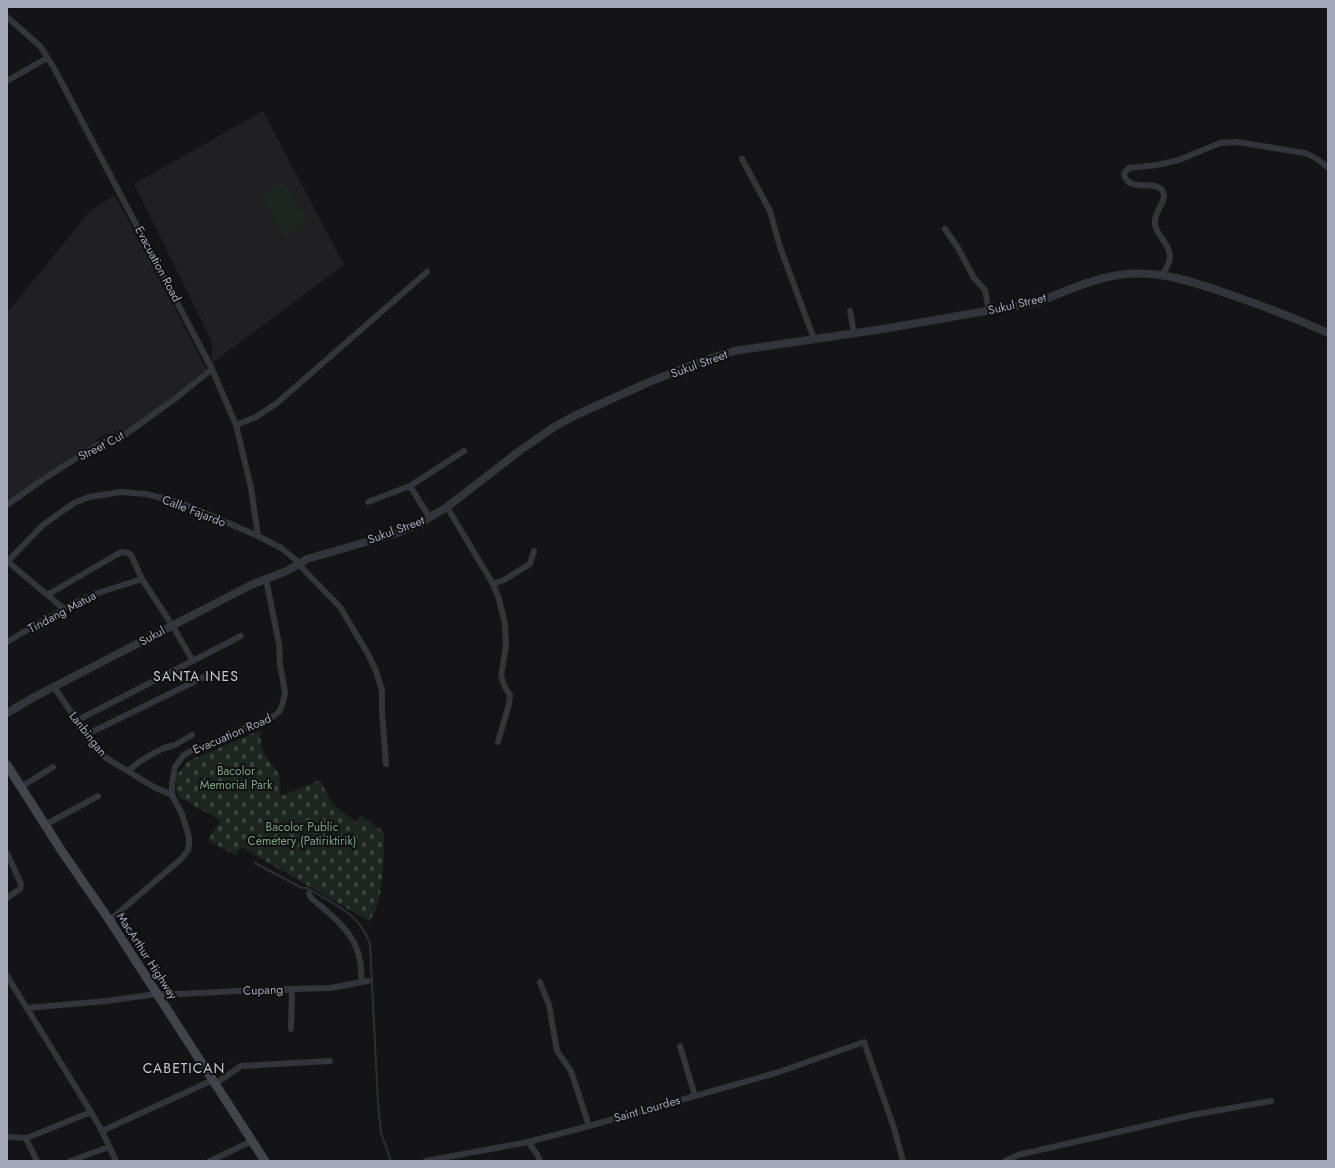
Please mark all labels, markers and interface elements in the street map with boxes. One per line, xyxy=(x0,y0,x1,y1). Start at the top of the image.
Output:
street label: Evacuation Road xyxy=(130,223,186,305)
street label: Sukul Street xyxy=(986,289,1048,319)
street label: Sukul Street xyxy=(668,345,730,383)
street label: Street Cut xyxy=(75,427,127,465)
street label: Calle Fajardo xyxy=(159,491,229,532)
street label: Sukul Street xyxy=(365,511,427,549)
street label: Tindang Matua xyxy=(25,586,99,638)
street label: Sukul xyxy=(136,622,168,650)
district label: SANTA INES xyxy=(153,666,239,686)
street label: Lanbingan xyxy=(65,708,111,760)
street label: Evacuation Road xyxy=(190,709,274,759)
park label: Bacolor Memorial Park xyxy=(200,762,273,794)
park label: Bacolor Public Cemetery (Patiriktirik) xyxy=(248,818,356,850)
street label: MacArthur Highway xyxy=(112,909,182,1004)
street label: Cupang xyxy=(243,980,283,1000)
district label: CABETICAN xyxy=(143,1058,225,1078)
street label: Saint Lourdes xyxy=(612,1091,683,1127)

